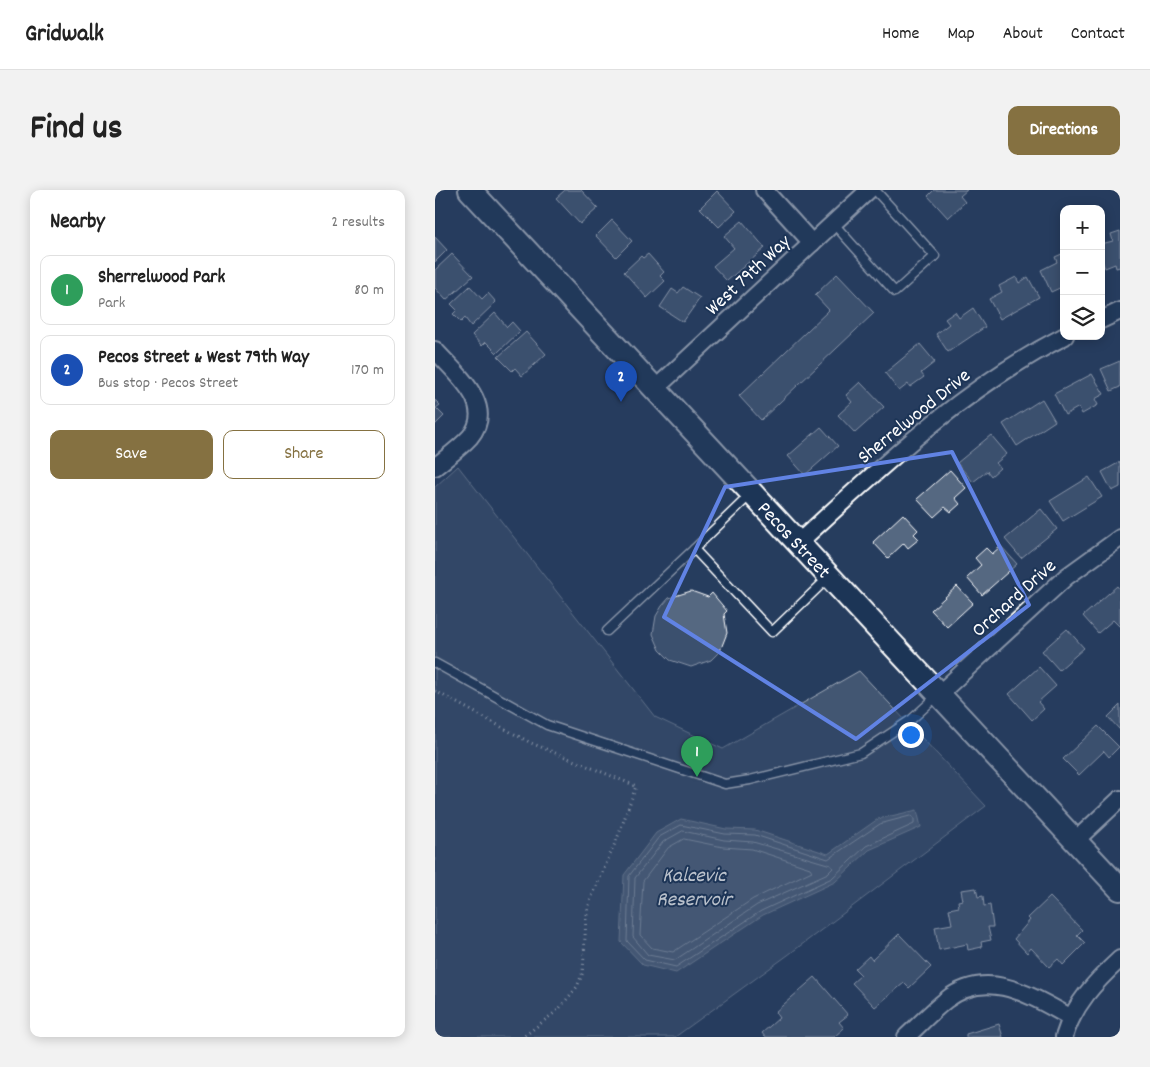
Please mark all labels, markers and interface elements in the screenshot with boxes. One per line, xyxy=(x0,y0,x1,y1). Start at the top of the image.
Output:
text: Gridwalk xyxy=(25,18,104,52)
text: Home xyxy=(882,22,919,47)
text: Map xyxy=(947,22,975,47)
text: About xyxy=(1003,22,1043,47)
text: Contact xyxy=(1071,22,1125,47)
text: Find us xyxy=(30,105,122,155)
button: Directions xyxy=(1008,106,1120,155)
map controls xyxy=(1060,205,1105,340)
button: + xyxy=(1060,205,1105,250)
text: Nearby xyxy=(50,208,105,238)
text: 2 results xyxy=(331,211,385,234)
street label: West 79th Way xyxy=(700,229,799,323)
button: − xyxy=(1060,250,1105,295)
text: Sherrelwood Park xyxy=(98,265,225,292)
text: 1 xyxy=(65,279,69,302)
text: 80 m xyxy=(354,279,384,302)
text: Park xyxy=(98,292,125,315)
button: layers xyxy=(1060,295,1105,340)
text: Pecos Street & West 79th Way xyxy=(98,345,309,372)
text: 2 xyxy=(64,359,71,382)
text: 170 m xyxy=(351,359,384,382)
pin: 2 xyxy=(605,361,637,402)
street label: Sherrelwood Drive xyxy=(852,363,978,472)
text: Bus stop · Pecos Street xyxy=(98,372,238,395)
button: Save xyxy=(50,430,213,479)
button: Share xyxy=(223,430,385,479)
street label: Pecos Street xyxy=(750,496,836,586)
street label: Orchard Drive xyxy=(966,553,1064,645)
your location xyxy=(898,722,924,748)
pin: 1 xyxy=(681,736,713,777)
water label: Kalcevic Reservoir xyxy=(656,862,734,916)

